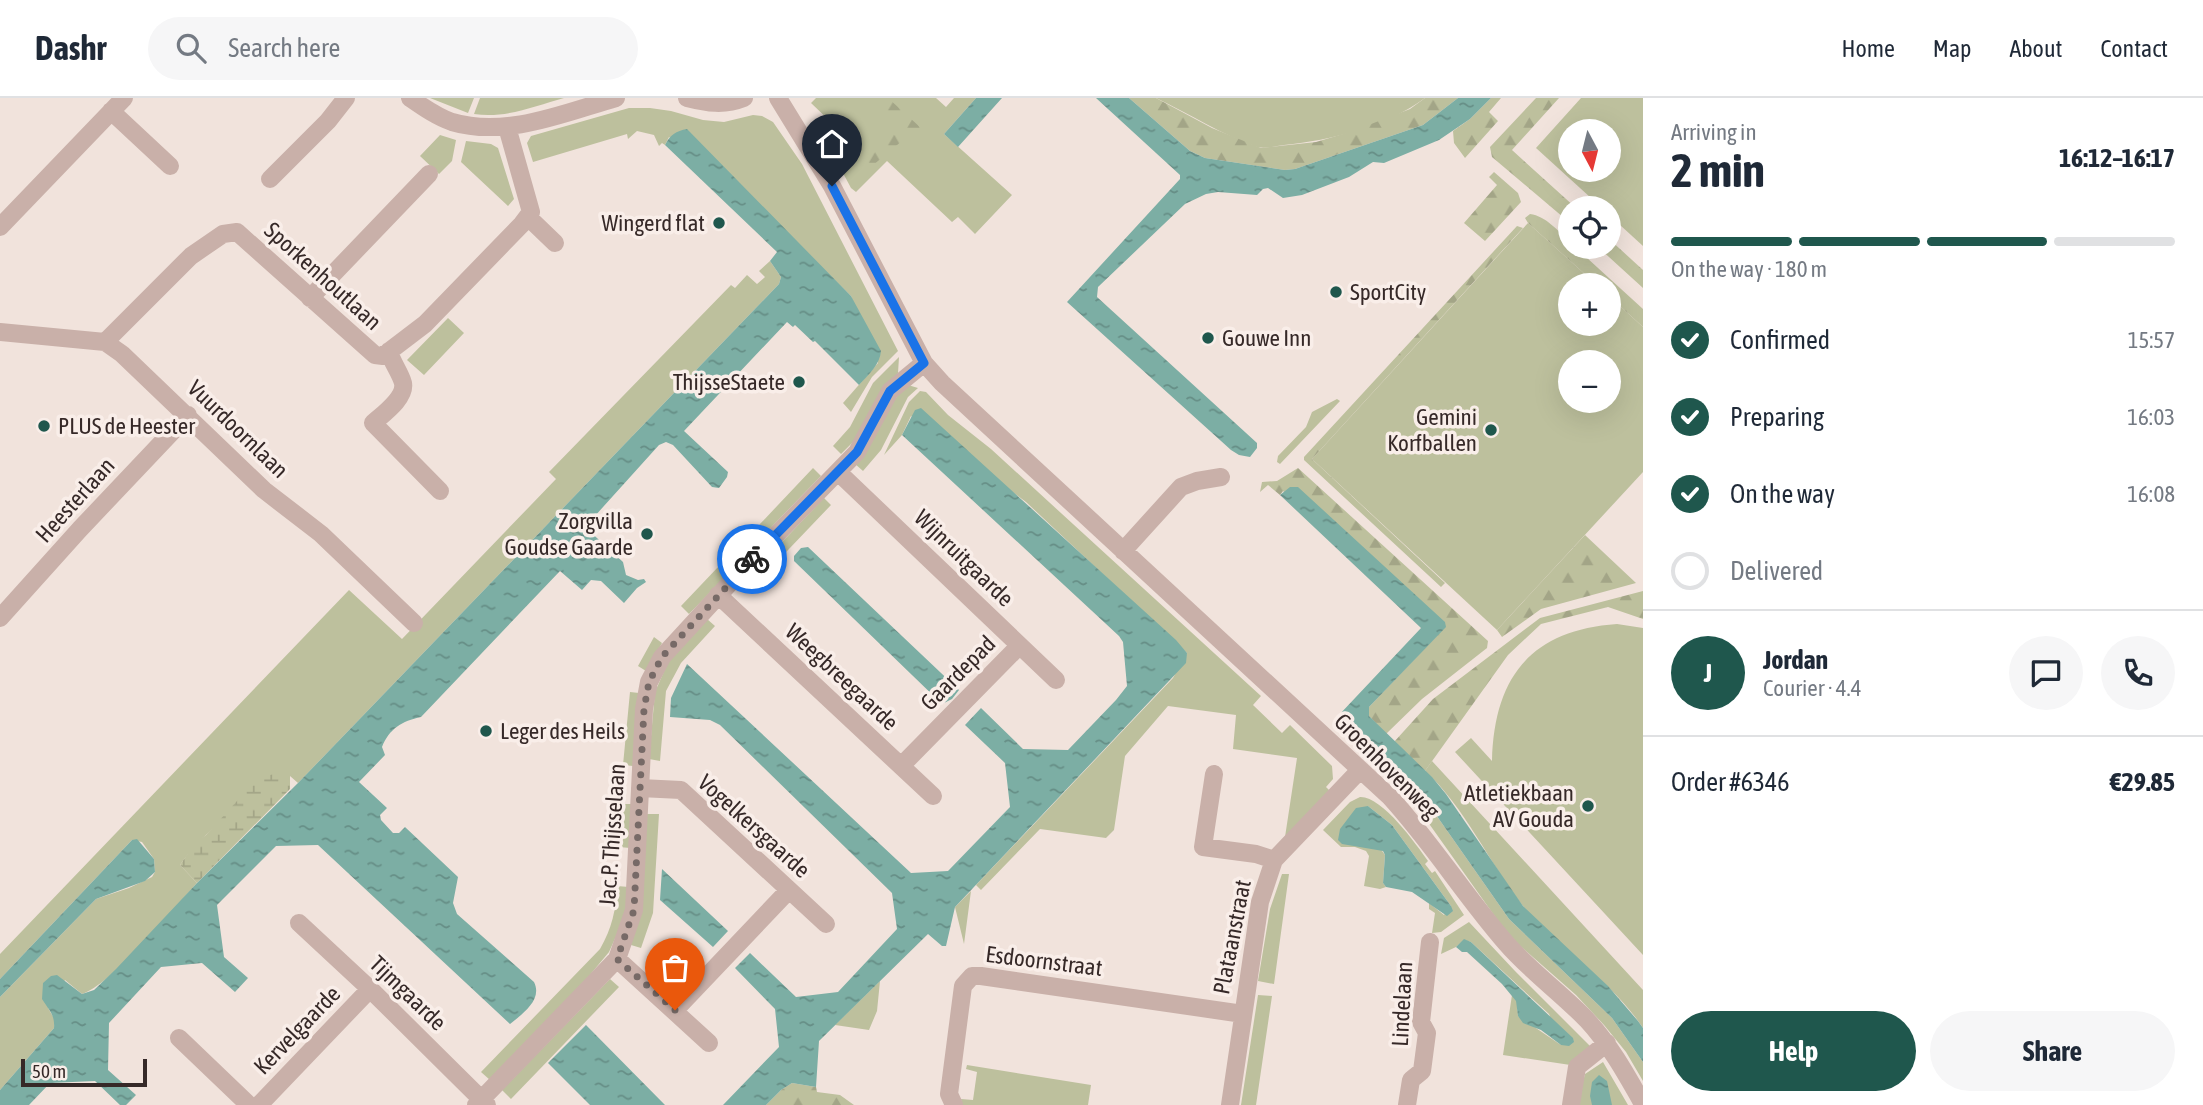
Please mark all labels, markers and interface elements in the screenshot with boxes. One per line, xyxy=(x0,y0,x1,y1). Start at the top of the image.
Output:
search box xyxy=(148,17,638,80)
text: Dashr xyxy=(35,29,106,67)
icon: search xyxy=(172,29,210,67)
text: Search here xyxy=(228,33,340,63)
text: Home xyxy=(1841,35,1895,62)
text: Map xyxy=(1933,35,1971,62)
text: About xyxy=(2009,35,2062,62)
text: Contact xyxy=(2100,35,2168,62)
pin xyxy=(802,114,862,186)
north arrow xyxy=(1558,119,1620,182)
map controls xyxy=(1558,119,1621,413)
text: Arriving in xyxy=(1671,119,1757,145)
icon: home xyxy=(813,125,851,163)
text: 16:12–16:17 xyxy=(2059,143,2175,173)
text: 2 min xyxy=(1671,144,1765,197)
button: locate xyxy=(1558,196,1621,259)
place label: Wingerd flat xyxy=(601,210,705,236)
marker: Wingerd flat xyxy=(711,215,727,231)
street label: Sporkenhoutlaan xyxy=(259,217,387,335)
text: On the way · 180 m xyxy=(1671,256,1827,282)
button: + xyxy=(1558,273,1621,336)
place label: SportCity xyxy=(1350,279,1426,305)
marker: SportCity xyxy=(1328,284,1344,300)
icon: check xyxy=(1671,321,1709,359)
place label: Gouwe Inn xyxy=(1222,325,1311,351)
text: Confirmed xyxy=(1730,325,1830,355)
text: 15:57 xyxy=(2128,327,2175,353)
marker: Gouwe Inn xyxy=(1200,330,1216,346)
button: − xyxy=(1558,350,1621,413)
place label: ThijsseStaete xyxy=(673,369,785,395)
marker: ThijsseStaete xyxy=(791,374,807,390)
street label: Vuurdoornlaan xyxy=(183,375,293,483)
icon: check xyxy=(1671,398,1709,436)
text: Preparing xyxy=(1730,402,1824,432)
place label: Gemini Korfballen xyxy=(1387,404,1477,456)
text: 16:03 xyxy=(2127,404,2175,430)
place label: PLUS de Heester xyxy=(58,413,196,439)
marker: PLUS de Heester xyxy=(36,418,52,434)
marker: Gemini Korfballen xyxy=(1483,422,1499,438)
street label: Heesterlaan xyxy=(30,452,120,548)
icon: check xyxy=(1671,475,1709,513)
text: On the way xyxy=(1730,479,1835,509)
text: 16:08 xyxy=(2127,481,2175,507)
street label: Wijnruitgaarde xyxy=(909,504,1019,612)
place label: Zorgvilla Goudse Gaarde xyxy=(505,508,633,560)
courier xyxy=(717,524,787,594)
marker: Zorgvilla Goudse Gaarde xyxy=(639,526,655,542)
icon: bike xyxy=(733,540,771,578)
text: Delivered xyxy=(1730,556,1823,586)
street label: Weegbreegaarde xyxy=(780,618,904,736)
street label: Gaardepad xyxy=(915,630,1001,716)
button: chat xyxy=(2009,636,2083,710)
button: phone xyxy=(2101,636,2175,710)
text: Jordan xyxy=(1763,645,1828,675)
text: J xyxy=(1704,658,1712,688)
text: Courier · 4.4 xyxy=(1763,675,1862,701)
street label: Groenhovenweg xyxy=(1329,708,1445,824)
place label: Leger des Heils xyxy=(500,718,625,744)
marker: Leger des Heils xyxy=(478,723,494,739)
street label: Jac.P. Thijsselaan xyxy=(594,763,630,907)
text: Order #6346 xyxy=(1671,767,1790,797)
text: €29.85 xyxy=(2110,767,2175,797)
street label: Vogelkersgaarde xyxy=(693,769,815,883)
place label: Atletiekbaan AV Gouda xyxy=(1464,780,1574,832)
marker: Atletiekbaan AV Gouda xyxy=(1580,798,1596,814)
street label: Plataanstraat xyxy=(1208,877,1256,997)
pin xyxy=(645,938,705,1010)
street label: Esdoornstraat xyxy=(984,941,1104,981)
icon: bag xyxy=(656,949,694,987)
street label: Tijmgaarde xyxy=(365,950,451,1036)
street label: Lindelaan xyxy=(1387,961,1417,1047)
street label: Kervelgaarde xyxy=(249,981,345,1079)
button: Help xyxy=(1671,1011,1916,1091)
button: Share xyxy=(1930,1011,2175,1091)
scale bar xyxy=(21,1056,147,1088)
text: 50 m xyxy=(32,1060,66,1082)

